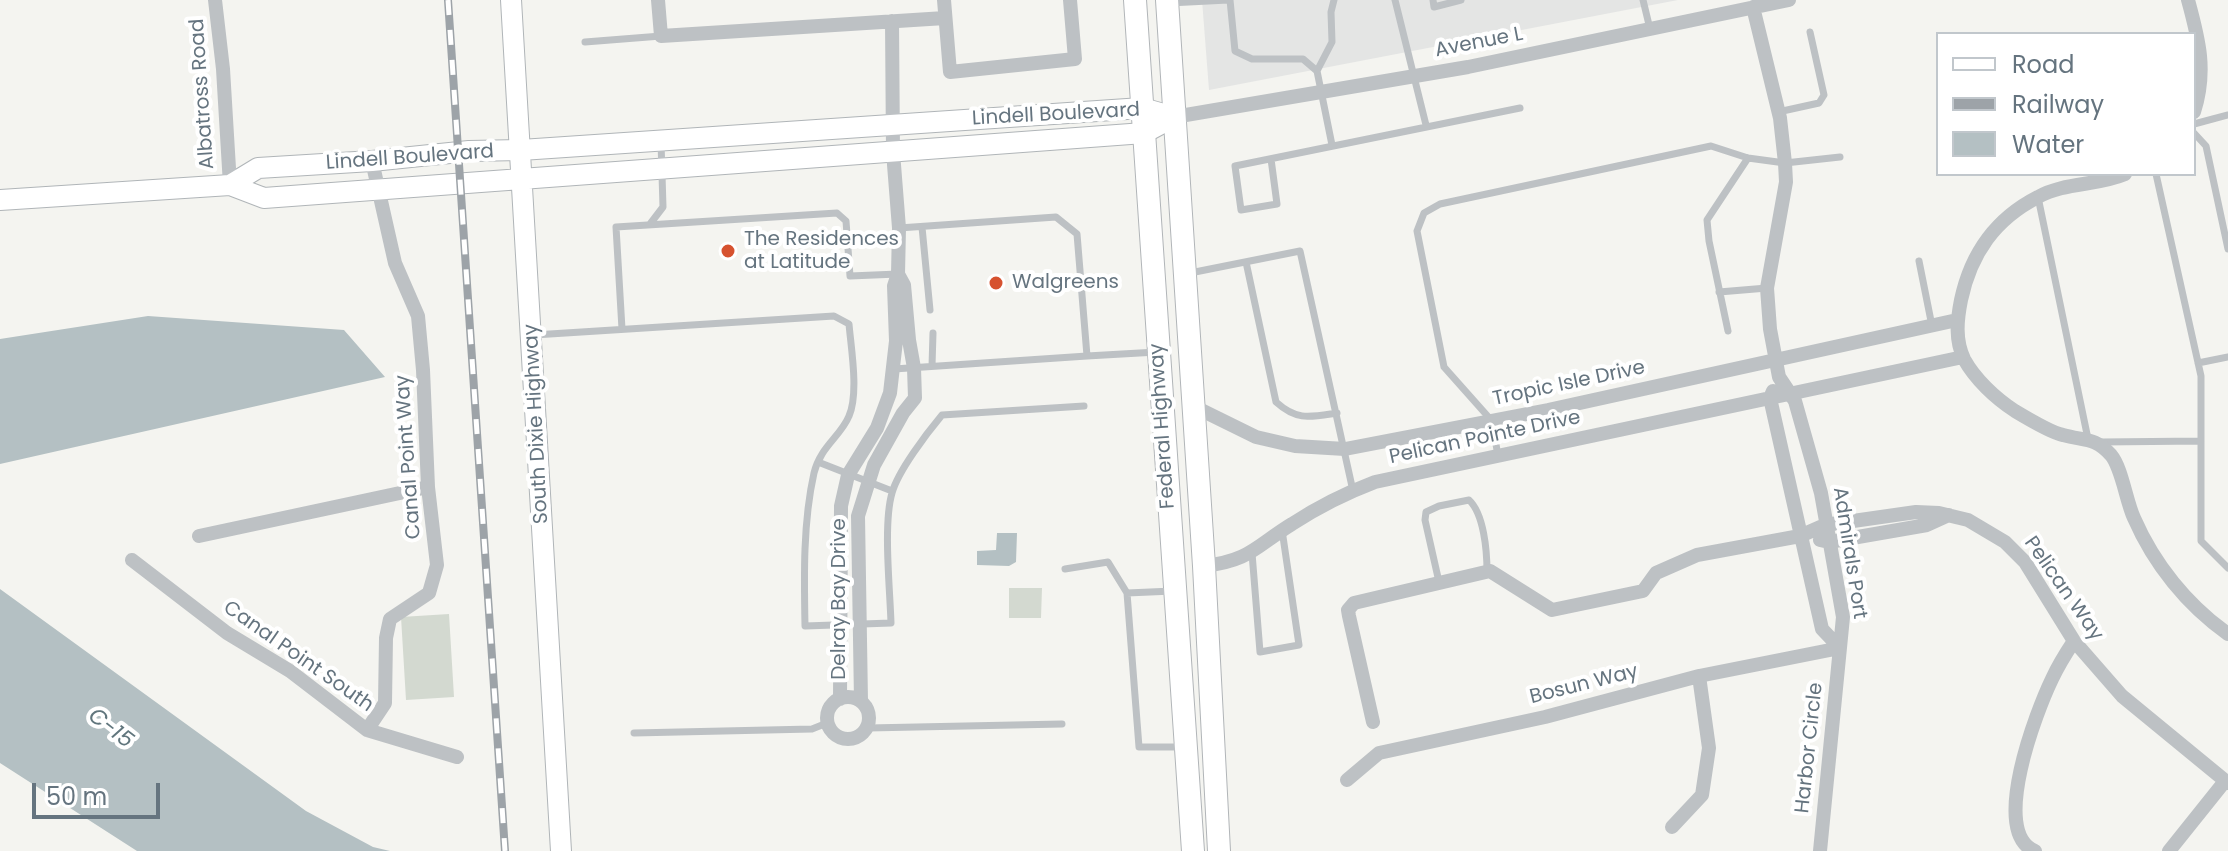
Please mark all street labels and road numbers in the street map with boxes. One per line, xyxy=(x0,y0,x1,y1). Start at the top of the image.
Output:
street label: Albatross Road xyxy=(186,18,220,170)
street label: Avenue L xyxy=(1433,23,1525,63)
street label: Lindell Boulevard xyxy=(971,99,1141,131)
street label: Lindell Boulevard xyxy=(325,140,495,176)
street label: South Dixie Highway xyxy=(520,323,554,525)
street label: Federal Highway xyxy=(1145,342,1181,510)
street label: Tropic Isle Drive xyxy=(1491,356,1647,412)
street label: Canal Point Way xyxy=(391,374,427,540)
street label: Pelican Pointe Drive xyxy=(1387,406,1583,470)
street label: Admirals Port xyxy=(1827,485,1871,621)
street label: Delray Bay Drive xyxy=(828,518,852,680)
street label: Pelican Way xyxy=(2018,532,2108,646)
street label: Canal Point South xyxy=(218,596,378,718)
street label: Bosun Way xyxy=(1527,660,1641,710)
street label: Harbor Circle xyxy=(1791,681,1829,815)

